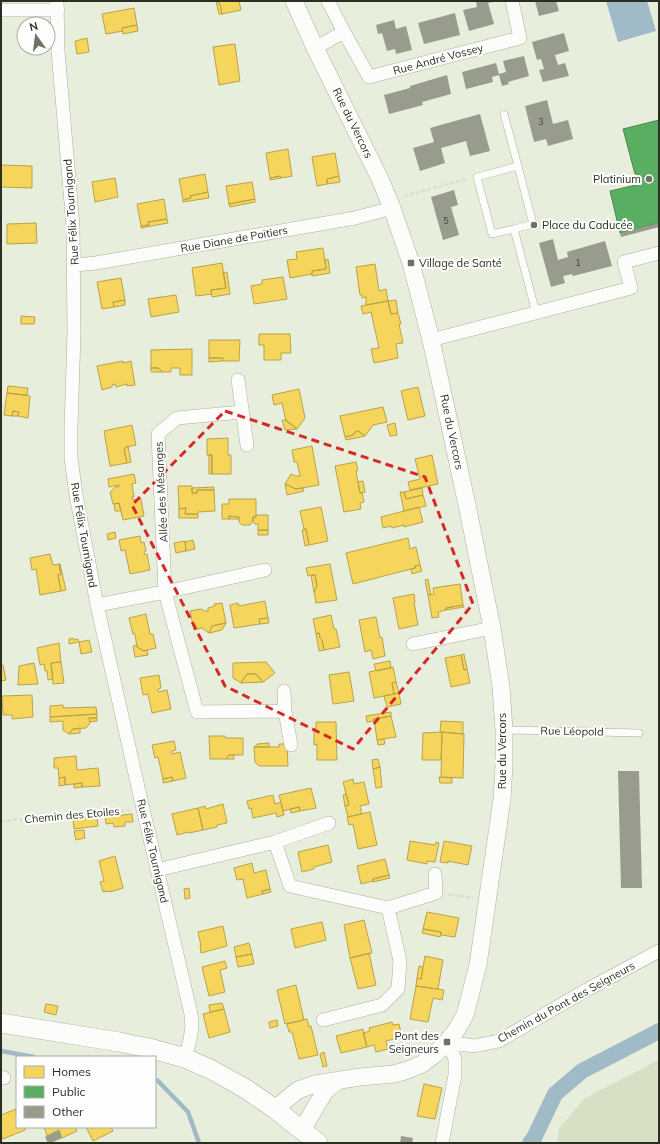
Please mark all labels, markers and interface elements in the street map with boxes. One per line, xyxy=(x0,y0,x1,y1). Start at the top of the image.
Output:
north arrow xyxy=(16,16,56,56)
text: N xyxy=(28,18,39,34)
street label: Rue André Vossey xyxy=(391,40,485,78)
street label: Rue du Vercors xyxy=(330,86,376,160)
house number: 3 xyxy=(538,116,544,127)
street label: Rue Félix Tournigand xyxy=(60,158,82,266)
place label: Platinium xyxy=(593,172,641,186)
marker: Platinium xyxy=(644,174,654,184)
house number: 5 xyxy=(443,215,449,226)
place label: Place du Caducée xyxy=(542,218,633,232)
marker: Place du Caducée xyxy=(529,220,539,230)
street label: Rue Diane de Poitiers xyxy=(179,223,289,255)
place label: Village de Santé xyxy=(419,256,502,270)
house number: 1 xyxy=(575,257,581,268)
marker: Village de Santé xyxy=(406,258,416,268)
street label: Rue du Vercors xyxy=(437,393,467,471)
street label: Allée des Mésanges xyxy=(151,441,171,543)
street label: Rue Félix Tournigand xyxy=(68,481,100,589)
street label: Rue du Vercors xyxy=(495,713,509,789)
street label: Rue Léopold xyxy=(540,723,604,739)
street label: Rue Félix Tournigand xyxy=(134,798,172,904)
street label: Chemin des Etoiles xyxy=(24,804,120,826)
street label: Chemin du Pont des Seigneurs xyxy=(495,958,637,1046)
place label: Pont des Seigneurs xyxy=(389,1029,439,1056)
marker: Pont des Seigneurs xyxy=(442,1037,452,1047)
legend xyxy=(16,1056,156,1128)
text: Homes xyxy=(52,1064,91,1079)
text: Public xyxy=(52,1084,86,1099)
text: Other xyxy=(52,1104,84,1119)

